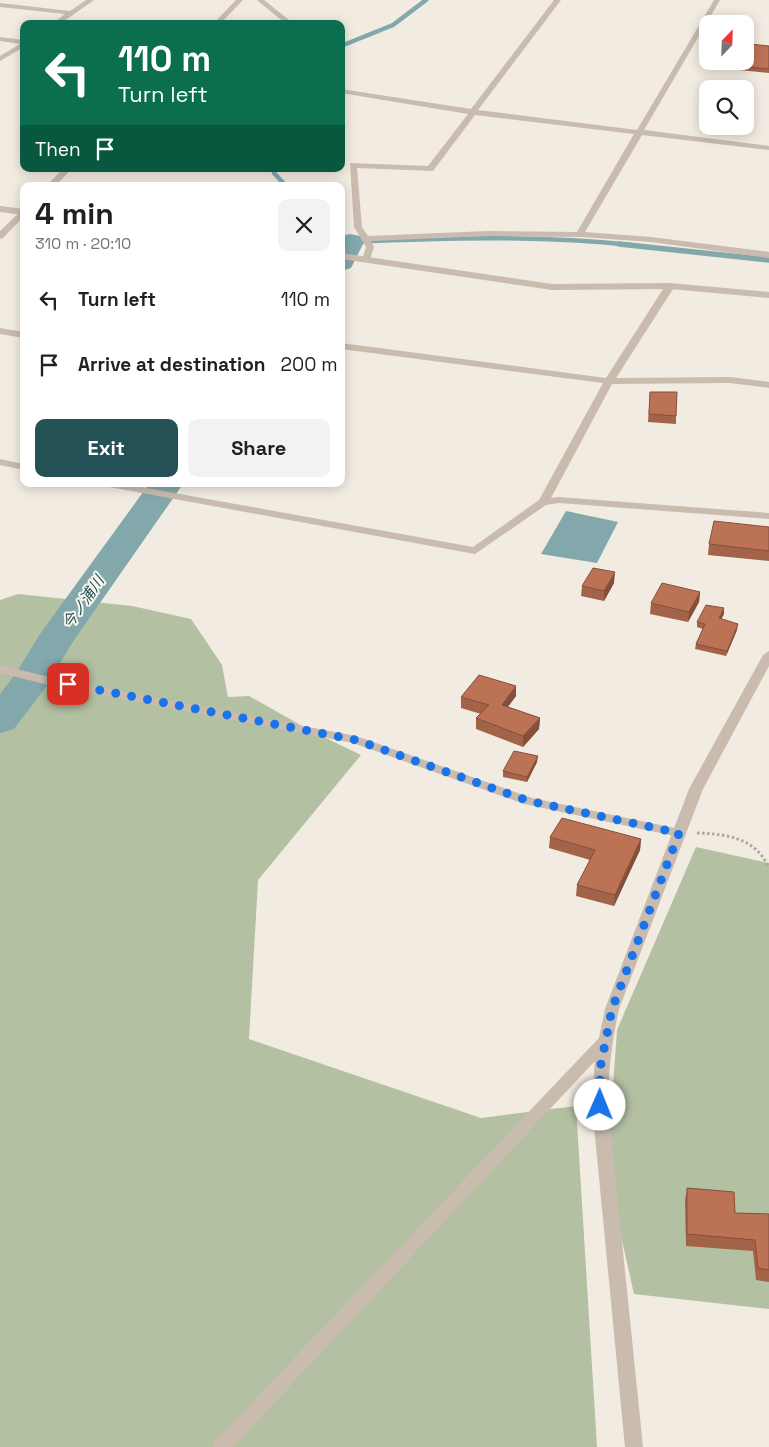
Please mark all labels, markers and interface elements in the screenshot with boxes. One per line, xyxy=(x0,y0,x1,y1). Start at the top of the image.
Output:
north arrow xyxy=(699,15,754,70)
map controls xyxy=(699,15,754,135)
text: 110 m xyxy=(118,37,211,81)
icon: left xyxy=(35,40,100,105)
text: Turn left xyxy=(118,80,208,108)
button: search xyxy=(699,80,754,135)
icon: arrive xyxy=(91,135,119,163)
text: Then xyxy=(35,137,81,162)
text: 4 min xyxy=(35,194,114,233)
button: close xyxy=(278,199,330,251)
text: 310 m · 20:10 xyxy=(35,233,131,254)
icon: left xyxy=(35,286,63,314)
text: Turn left xyxy=(78,287,156,312)
text: 110 m xyxy=(281,287,330,312)
icon: arrive xyxy=(35,351,63,379)
text: Arrive at destination xyxy=(78,352,266,377)
text: 200 m xyxy=(281,352,338,377)
button: Exit xyxy=(35,419,178,477)
button: Share xyxy=(188,419,330,477)
water label: 今ノ浦川 xyxy=(58,570,109,632)
pin xyxy=(47,663,89,705)
icon: arrive xyxy=(54,670,82,698)
position arrow xyxy=(573,1078,625,1130)

